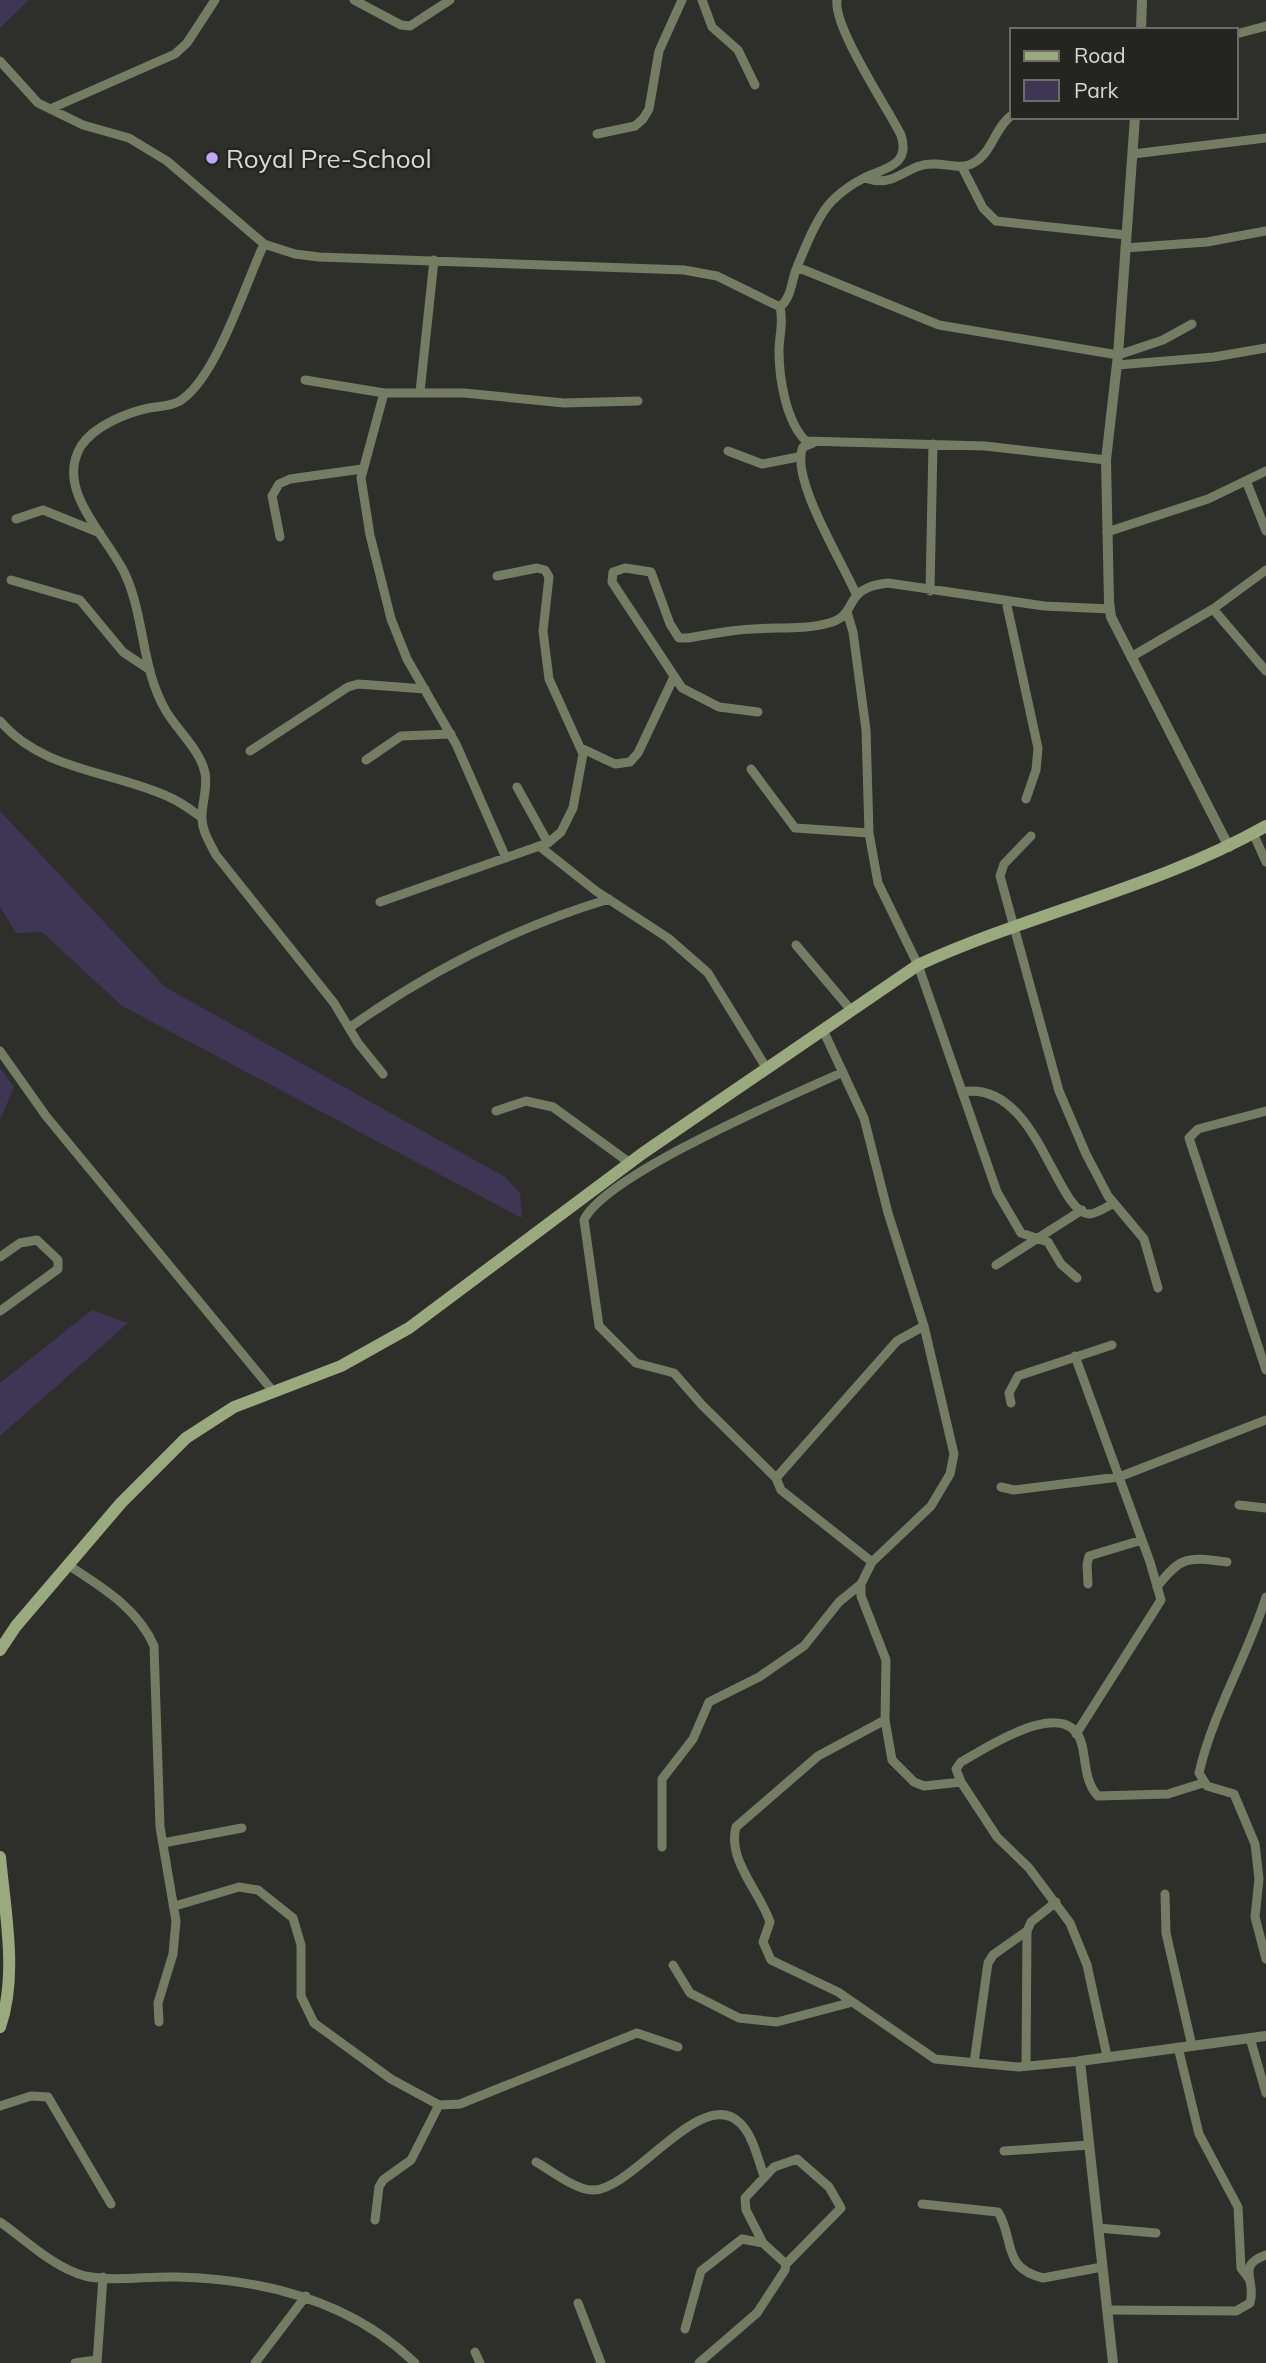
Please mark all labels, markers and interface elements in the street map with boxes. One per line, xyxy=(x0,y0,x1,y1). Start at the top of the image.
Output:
legend xyxy=(1010,28,1238,119)
text: Road xyxy=(1074,42,1125,68)
text: Park xyxy=(1074,77,1118,103)
place label: Royal Pre-School xyxy=(226,142,432,175)
marker: Royal Pre-School xyxy=(204,150,220,166)

